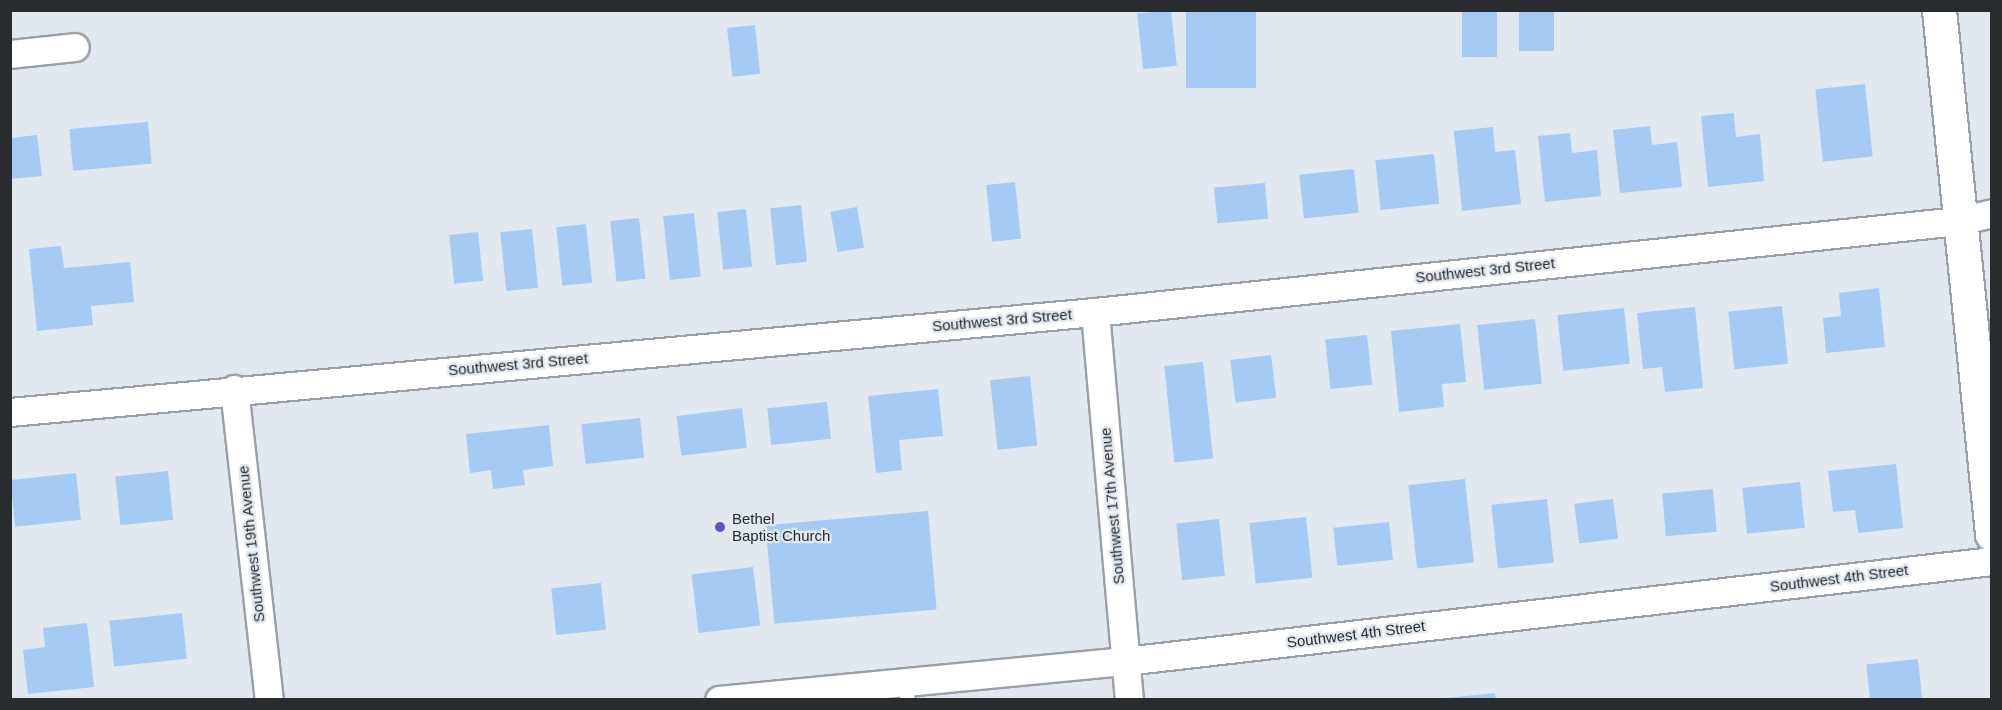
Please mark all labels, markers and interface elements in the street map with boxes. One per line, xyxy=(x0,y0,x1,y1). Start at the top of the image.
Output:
street label: Southwest 3rd Street xyxy=(1414,254,1556,286)
street label: Southwest 3rd Street xyxy=(931,305,1073,335)
street label: Southwest 3rd Street xyxy=(447,349,589,379)
street label: Southwest 17th Avenue xyxy=(1096,426,1128,586)
street label: Southwest 19th Avenue xyxy=(234,464,268,624)
place label: Bethel Baptist Church xyxy=(732,509,830,544)
marker: Bethel Baptist Church xyxy=(713,520,727,534)
street label: Southwest 4th Street xyxy=(1769,561,1909,595)
street label: Southwest 4th Street xyxy=(1286,617,1426,651)

